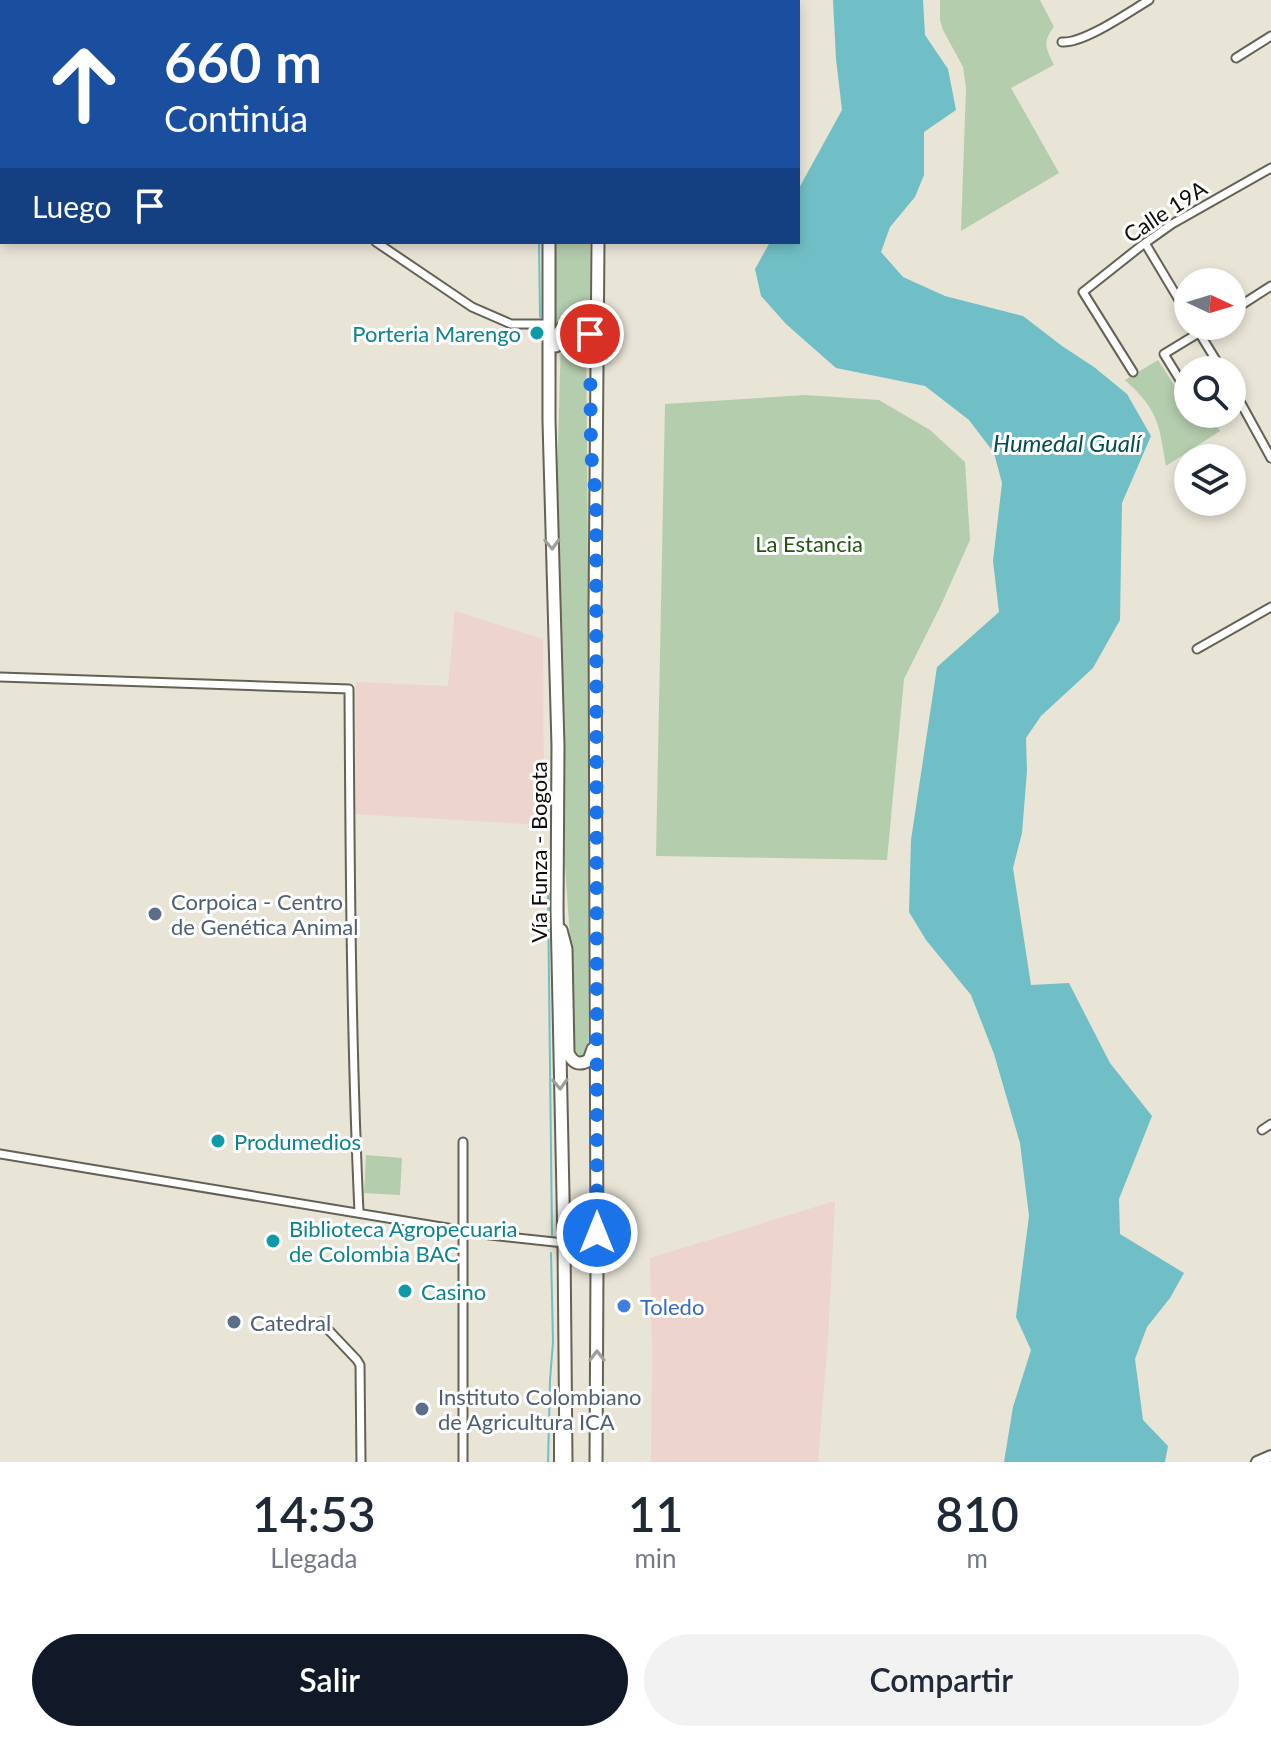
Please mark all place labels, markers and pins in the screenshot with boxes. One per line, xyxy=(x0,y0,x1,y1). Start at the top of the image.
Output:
pin xyxy=(556,300,624,368)
place label: Porteria Marengo xyxy=(352,320,521,347)
marker: Porteria Marengo xyxy=(528,324,546,342)
place label: Corpoica - Centro de Genética Animal xyxy=(171,888,358,940)
marker: Corpoica - Centro de Genética Animal xyxy=(146,905,164,923)
place label: Produmedios xyxy=(234,1128,361,1155)
marker: Produmedios xyxy=(209,1132,227,1150)
place label: Biblioteca Agropecuaria de Colombia BAC xyxy=(289,1215,517,1267)
marker: Biblioteca Agropecuaria de Colombia BAC xyxy=(264,1232,282,1250)
place label: Casino xyxy=(421,1278,486,1305)
marker: Casino xyxy=(396,1282,414,1300)
place label: Toledo xyxy=(640,1293,704,1320)
marker: Toledo xyxy=(615,1297,633,1315)
place label: Catedral xyxy=(250,1309,331,1336)
marker: Catedral xyxy=(225,1313,243,1331)
place label: Instituto Colombiano de Agricultura ICA xyxy=(438,1383,641,1435)
marker: Instituto Colombiano de Agricultura ICA xyxy=(413,1400,431,1418)

